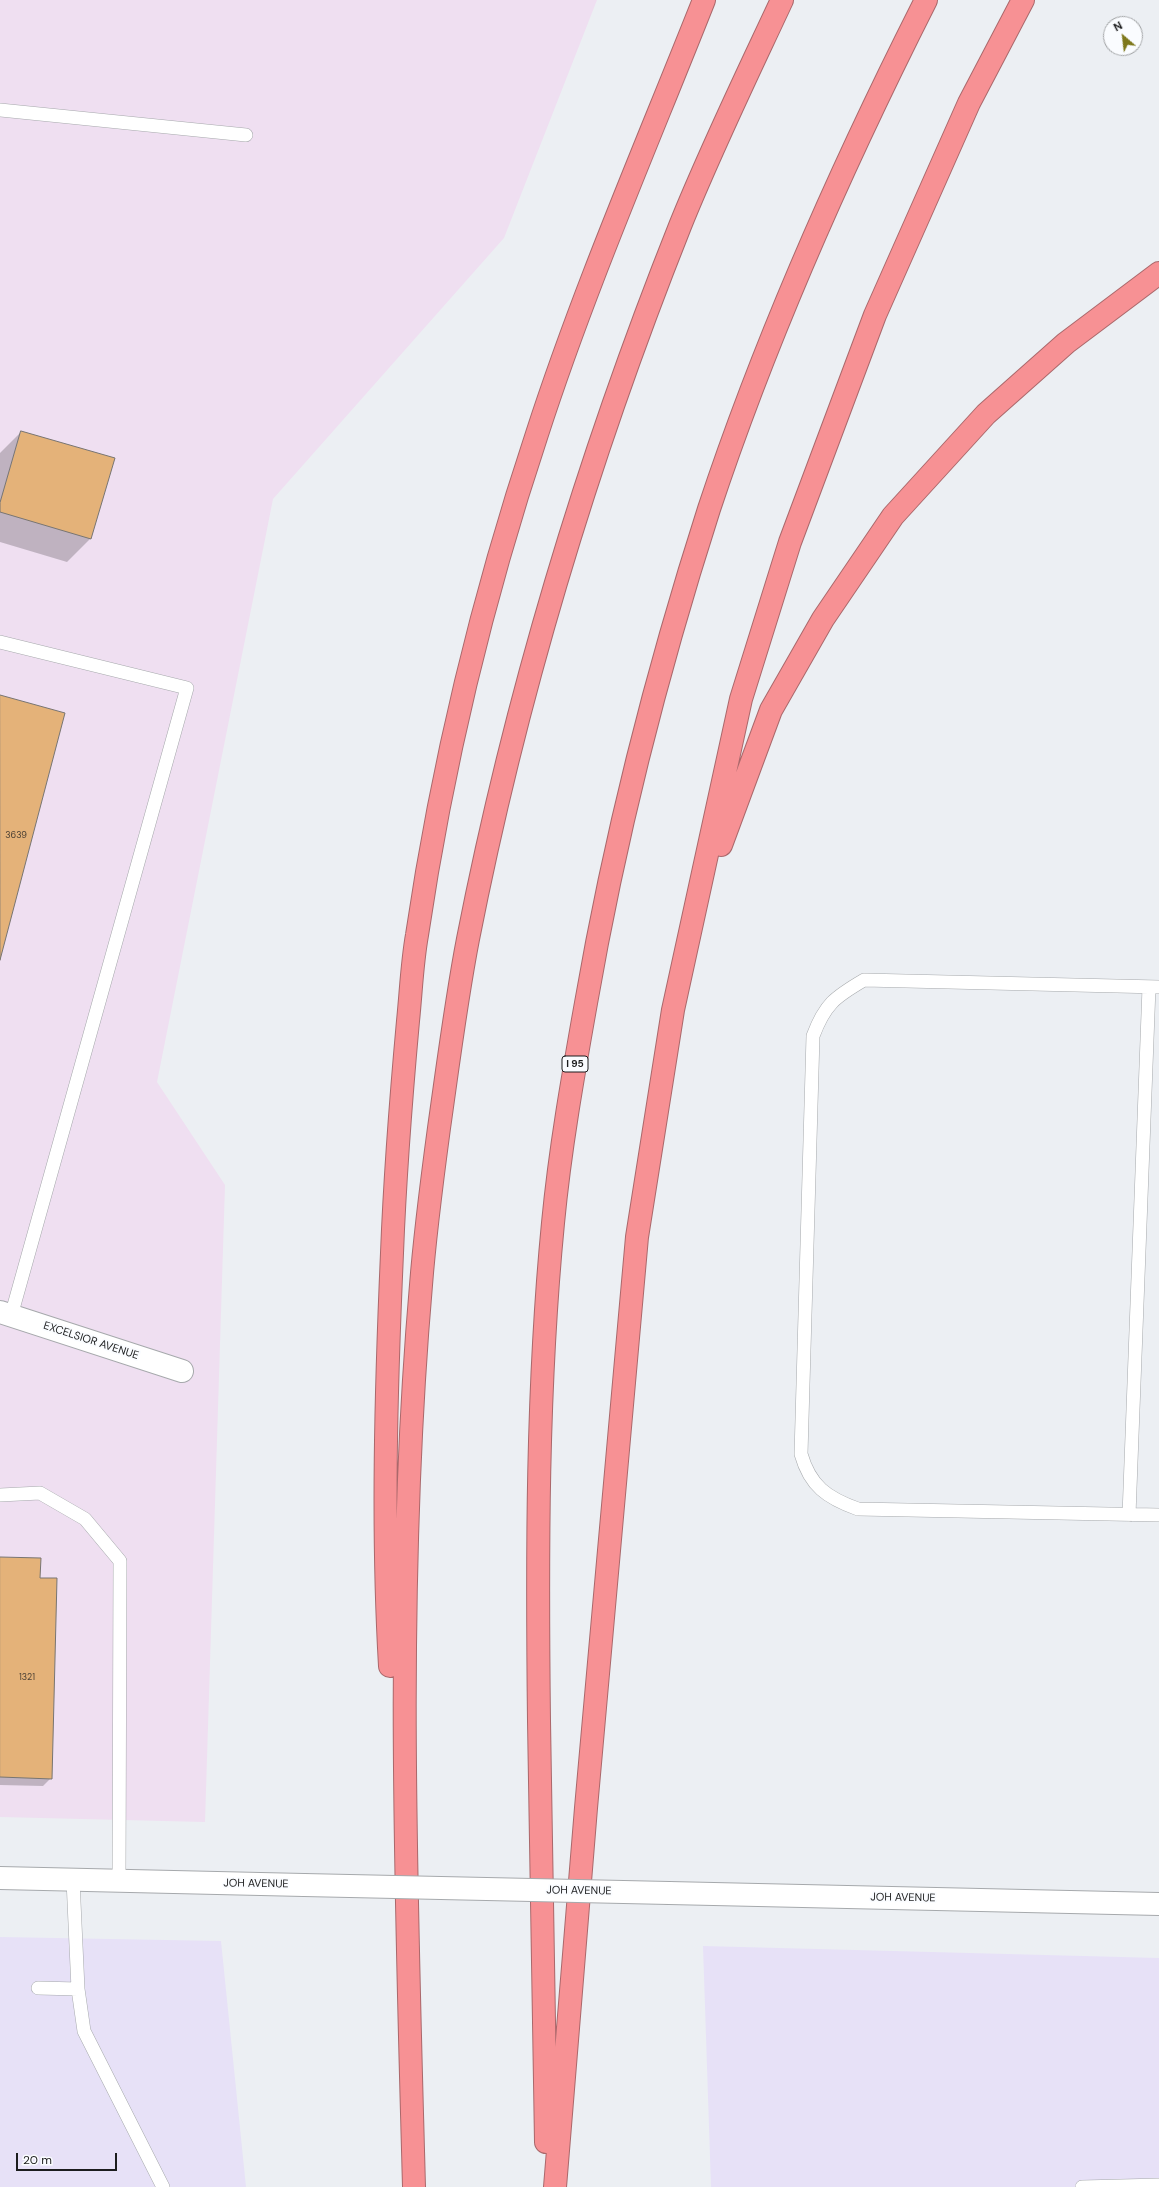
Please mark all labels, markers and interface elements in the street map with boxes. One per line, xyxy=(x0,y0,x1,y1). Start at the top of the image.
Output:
north arrow xyxy=(1103,16,1143,56)
text: N xyxy=(1111,18,1125,34)
house number: 3639 xyxy=(5,831,27,841)
road number: I 95 xyxy=(562,1056,588,1072)
street label: EXCELSIOR AVENUE xyxy=(42,1319,140,1363)
house number: 1321 xyxy=(19,1673,35,1683)
street label: JOH AVENUE xyxy=(223,1877,289,1891)
street label: JOH AVENUE xyxy=(546,1884,612,1898)
street label: JOH AVENUE xyxy=(870,1891,936,1905)
scale bar xyxy=(18,2145,119,2171)
text: 20 m xyxy=(23,2152,52,2168)

